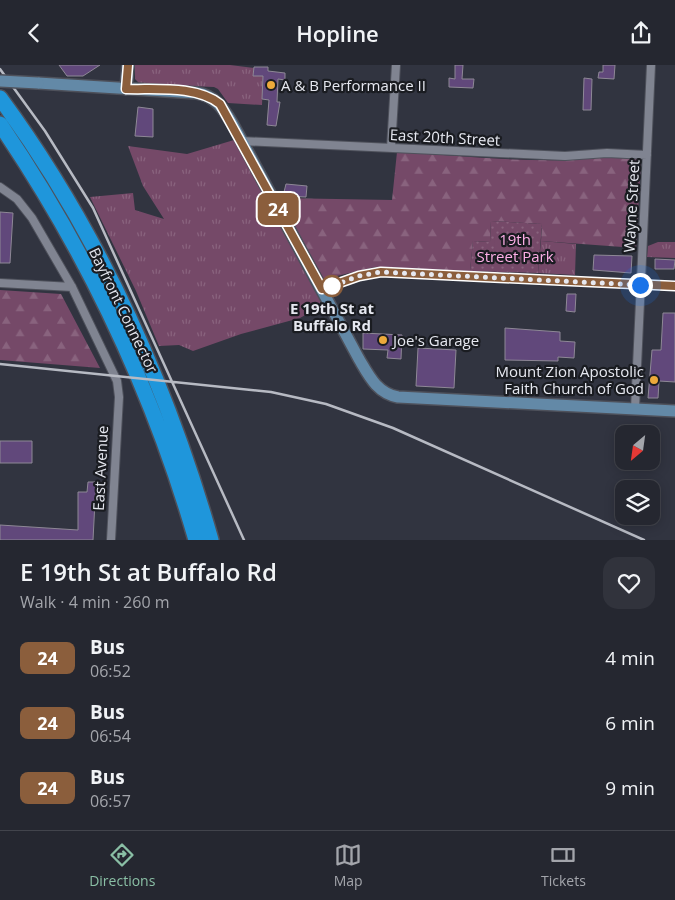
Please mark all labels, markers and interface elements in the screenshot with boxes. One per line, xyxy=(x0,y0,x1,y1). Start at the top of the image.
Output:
text: Hopline xyxy=(296,18,379,48)
icon: back xyxy=(20,19,48,47)
icon: share xyxy=(627,19,655,47)
place label: A & B Performance II xyxy=(281,75,426,95)
marker: A & B Performance II xyxy=(265,79,277,91)
street label: East 20th Street xyxy=(389,124,501,150)
street label: Wayne Street xyxy=(619,159,643,253)
line badge: 24 xyxy=(256,193,300,225)
text: 24 xyxy=(268,197,288,221)
park label: 19th Street Park xyxy=(476,229,554,266)
street label: Bayfront Connector xyxy=(85,244,163,376)
your location xyxy=(628,273,653,298)
marker: E 19th St at Buffalo Rd xyxy=(321,275,343,297)
place label: E 19th St at Buffalo Rd xyxy=(290,298,374,335)
place label: Joe's Garage xyxy=(391,330,479,350)
marker: Joe's Garage xyxy=(377,334,389,346)
place label: Mount Zion Apostolic Faith Church of God xyxy=(495,361,644,398)
marker: Mount Zion Apostolic Faith Church of God xyxy=(648,374,660,386)
street label: East Avenue xyxy=(88,425,112,511)
north arrow xyxy=(615,425,660,470)
map controls xyxy=(615,425,660,525)
button: layers xyxy=(615,480,660,525)
text: E 19th St at Buffalo Rd xyxy=(20,555,277,588)
button: heart xyxy=(603,557,655,609)
text: Walk · 4 min · 260 m xyxy=(20,591,170,613)
text: Bus xyxy=(90,634,125,660)
text: 4 min xyxy=(605,645,655,671)
text: 24 xyxy=(37,646,58,670)
text: 06:52 xyxy=(90,660,131,682)
text: Bus xyxy=(90,699,125,725)
text: 6 min xyxy=(605,710,655,736)
text: 24 xyxy=(37,711,58,735)
text: 06:54 xyxy=(90,725,131,747)
text: Bus xyxy=(90,764,125,790)
text: 9 min xyxy=(605,775,655,801)
text: 24 xyxy=(37,776,58,800)
text: 06:57 xyxy=(90,790,131,812)
tab: Directions xyxy=(89,841,155,890)
tab: Map xyxy=(334,841,363,890)
tab: Tickets xyxy=(541,841,586,890)

